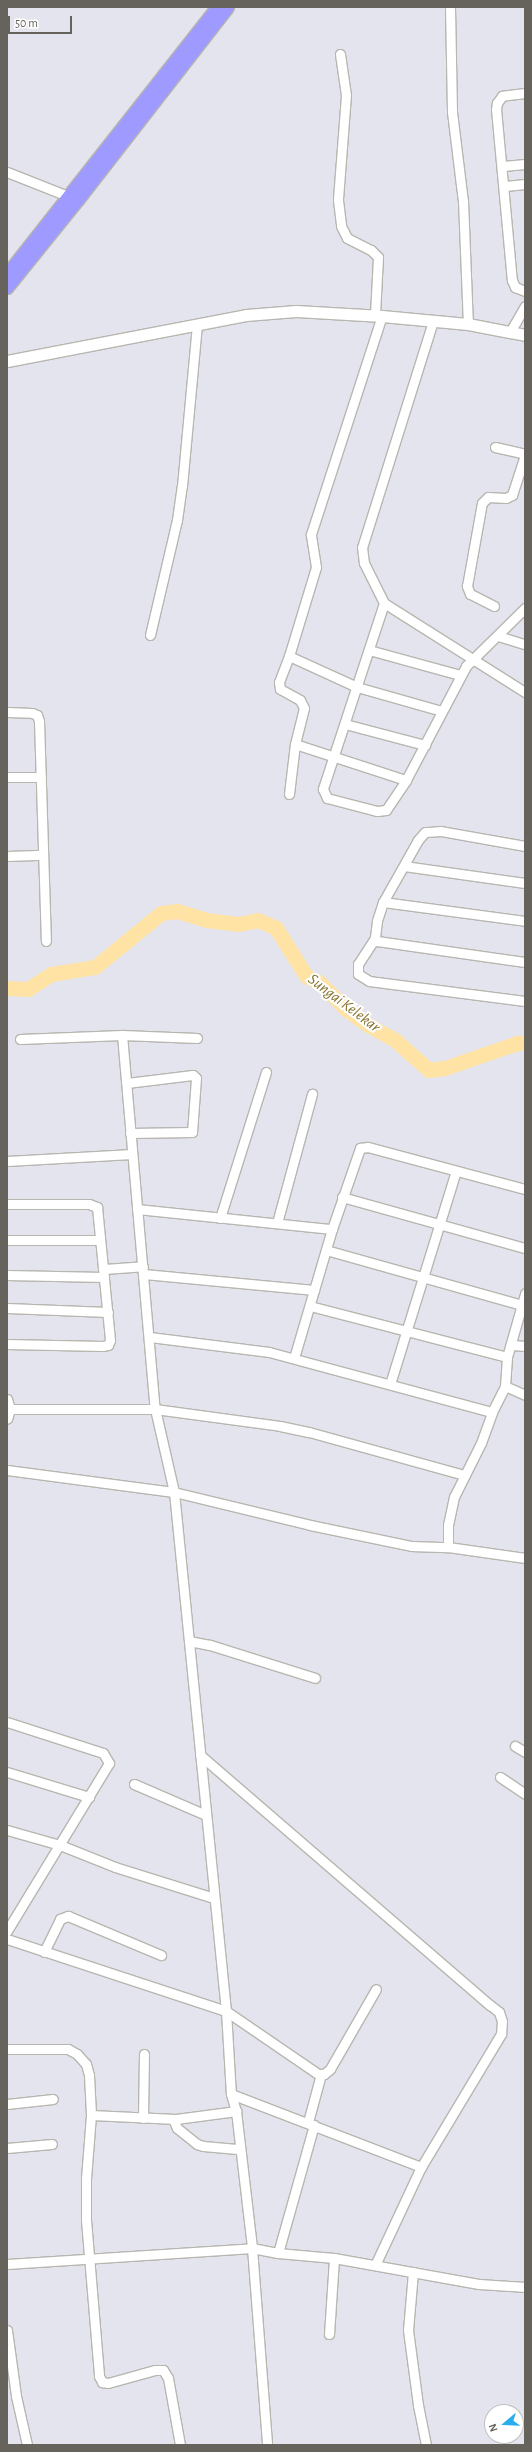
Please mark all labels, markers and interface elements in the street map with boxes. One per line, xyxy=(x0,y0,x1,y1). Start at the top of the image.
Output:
scale bar xyxy=(10,8,74,34)
text: 50 m xyxy=(15,17,38,29)
water label: Sungai Kelekar xyxy=(304,970,384,1036)
north arrow xyxy=(484,2404,524,2444)
text: N xyxy=(487,2422,500,2433)

